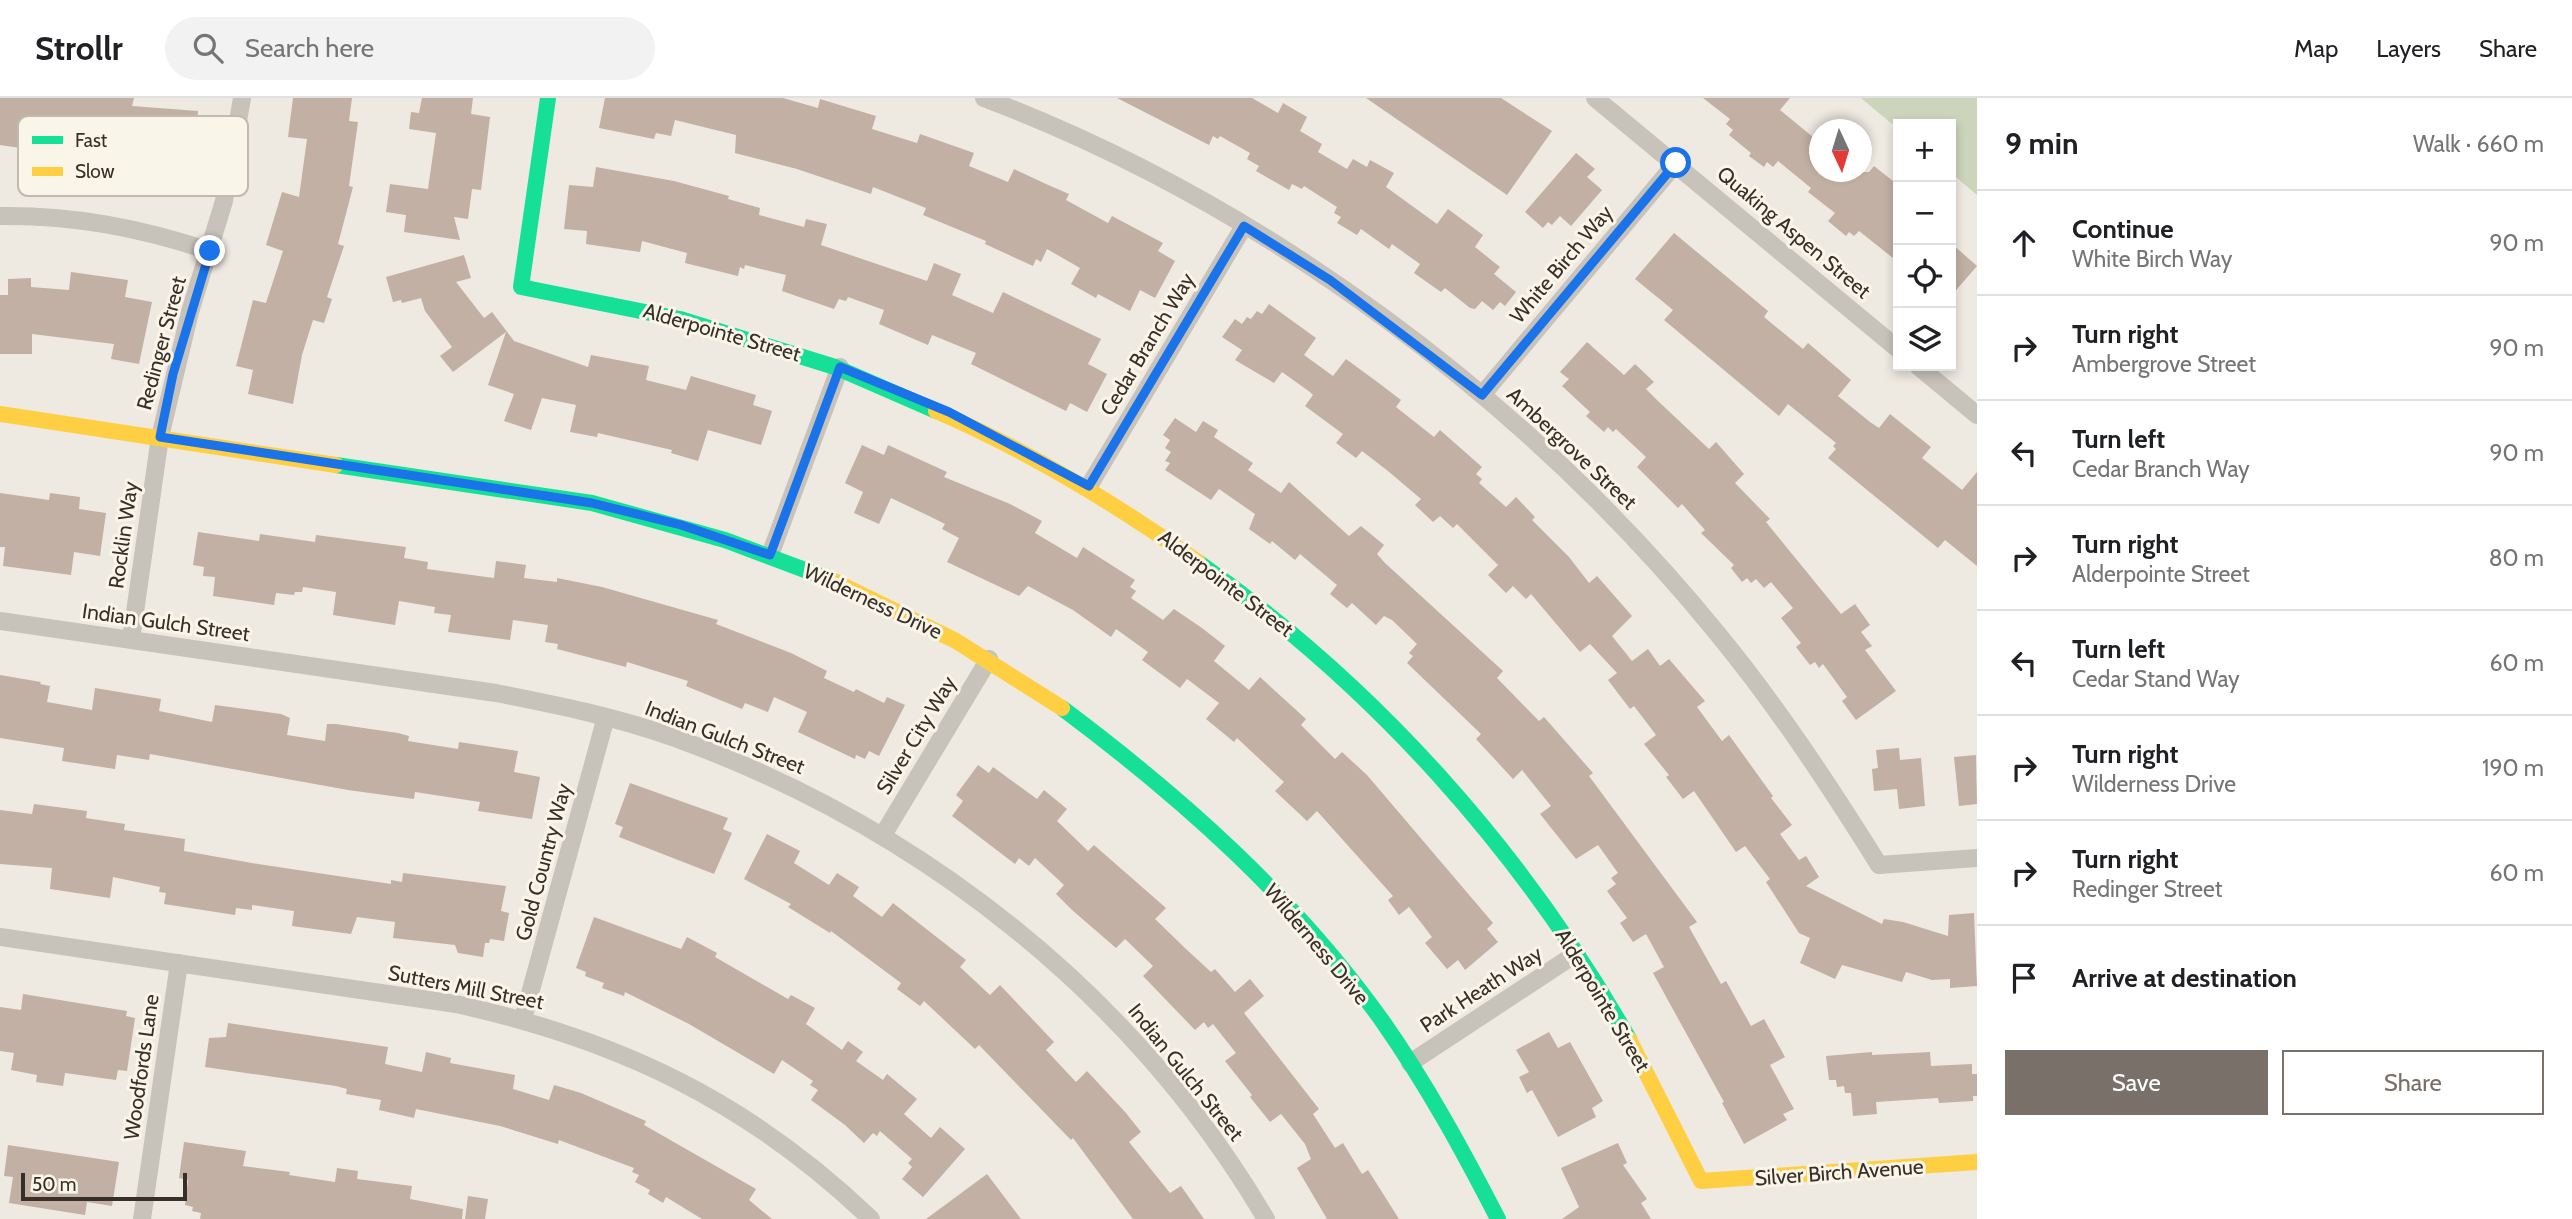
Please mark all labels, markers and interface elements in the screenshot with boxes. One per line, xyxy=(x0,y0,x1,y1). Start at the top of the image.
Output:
search box xyxy=(165,17,655,80)
text: Strollr xyxy=(35,28,123,68)
icon: search xyxy=(189,29,227,67)
text: Search here xyxy=(245,32,374,64)
text: Map xyxy=(2294,34,2338,63)
text: Layers xyxy=(2376,34,2441,63)
text: Share xyxy=(2479,34,2537,63)
legend xyxy=(18,116,248,196)
north arrow xyxy=(1809,119,1872,182)
map controls xyxy=(1893,119,1956,371)
button: + xyxy=(1893,119,1956,182)
text: 9 min xyxy=(2005,125,2078,162)
text: Fast xyxy=(75,129,108,152)
text: Walk · 660 m xyxy=(2413,130,2544,158)
route start xyxy=(1660,147,1691,178)
text: Slow xyxy=(75,160,115,183)
street label: Quaking Aspen Street xyxy=(1712,161,1876,303)
button: − xyxy=(1893,182,1956,245)
street label: White Birch Way xyxy=(1504,200,1618,328)
text: Continue xyxy=(2072,213,2174,245)
icon: ahead xyxy=(2005,224,2043,262)
text: 90 m xyxy=(2490,229,2544,257)
route end xyxy=(194,235,225,266)
button: locate xyxy=(1893,245,1956,308)
text: White Birch Way xyxy=(2072,245,2232,273)
street label: Cedar Branch Way xyxy=(1095,268,1200,420)
street label: Redinger Street xyxy=(131,273,191,413)
street label: Alderpointe Street xyxy=(640,298,804,366)
button: layers xyxy=(1893,308,1956,371)
text: Turn right xyxy=(2072,318,2178,350)
icon: right xyxy=(2005,329,2043,367)
text: 90 m xyxy=(2490,334,2544,362)
text: Ambergrove Street xyxy=(2072,350,2256,378)
street label: Ambergrove Street xyxy=(1502,382,1642,514)
text: Turn left xyxy=(2072,423,2165,455)
icon: left xyxy=(2005,434,2043,472)
text: 90 m xyxy=(2490,439,2544,467)
text: Cedar Branch Way xyxy=(2072,455,2250,483)
street label: Rocklin Way xyxy=(103,479,143,590)
street label: Alderpointe Street xyxy=(1154,524,1298,642)
text: Turn right xyxy=(2072,528,2178,560)
icon: right xyxy=(2005,539,2043,577)
text: 80 m xyxy=(2489,544,2544,572)
street label: Wilderness Drive xyxy=(800,558,946,644)
text: Alderpointe Street xyxy=(2072,560,2250,588)
street label: Indian Gulch Street xyxy=(81,598,251,646)
text: Turn left xyxy=(2072,633,2165,665)
icon: left xyxy=(2005,644,2043,682)
text: 60 m xyxy=(2490,649,2544,677)
text: Cedar Stand Way xyxy=(2072,665,2240,693)
street label: Silver City Way xyxy=(871,671,961,799)
street label: Indian Gulch Street xyxy=(642,695,808,779)
text: Turn right xyxy=(2072,738,2178,770)
icon: right xyxy=(2005,749,2043,787)
text: 190 m xyxy=(2482,754,2544,782)
text: Wilderness Drive xyxy=(2072,770,2236,798)
street label: Gold Country Way xyxy=(510,780,576,943)
text: Turn right xyxy=(2072,843,2178,875)
icon: right xyxy=(2005,854,2043,892)
text: 60 m xyxy=(2490,859,2544,887)
text: Redinger Street xyxy=(2072,875,2223,903)
street label: Wilderness Drive xyxy=(1259,879,1375,1010)
street label: Alderpointe Street xyxy=(1550,924,1656,1076)
street label: Park Heath Way xyxy=(1415,940,1547,1038)
icon: arrive xyxy=(2005,959,2043,997)
street label: Sutters Mill Street xyxy=(386,960,546,1014)
text: Arrive at destination xyxy=(2072,962,2297,994)
street label: Woodfords Lane xyxy=(118,992,164,1141)
street label: Indian Gulch Street xyxy=(1123,998,1249,1146)
button: Save xyxy=(2005,1050,2268,1115)
button: Share xyxy=(2282,1050,2544,1115)
street label: Silver Birch Avenue xyxy=(1754,1154,1924,1190)
scale bar xyxy=(21,1170,187,1202)
text: 50 m xyxy=(32,1173,76,1196)

